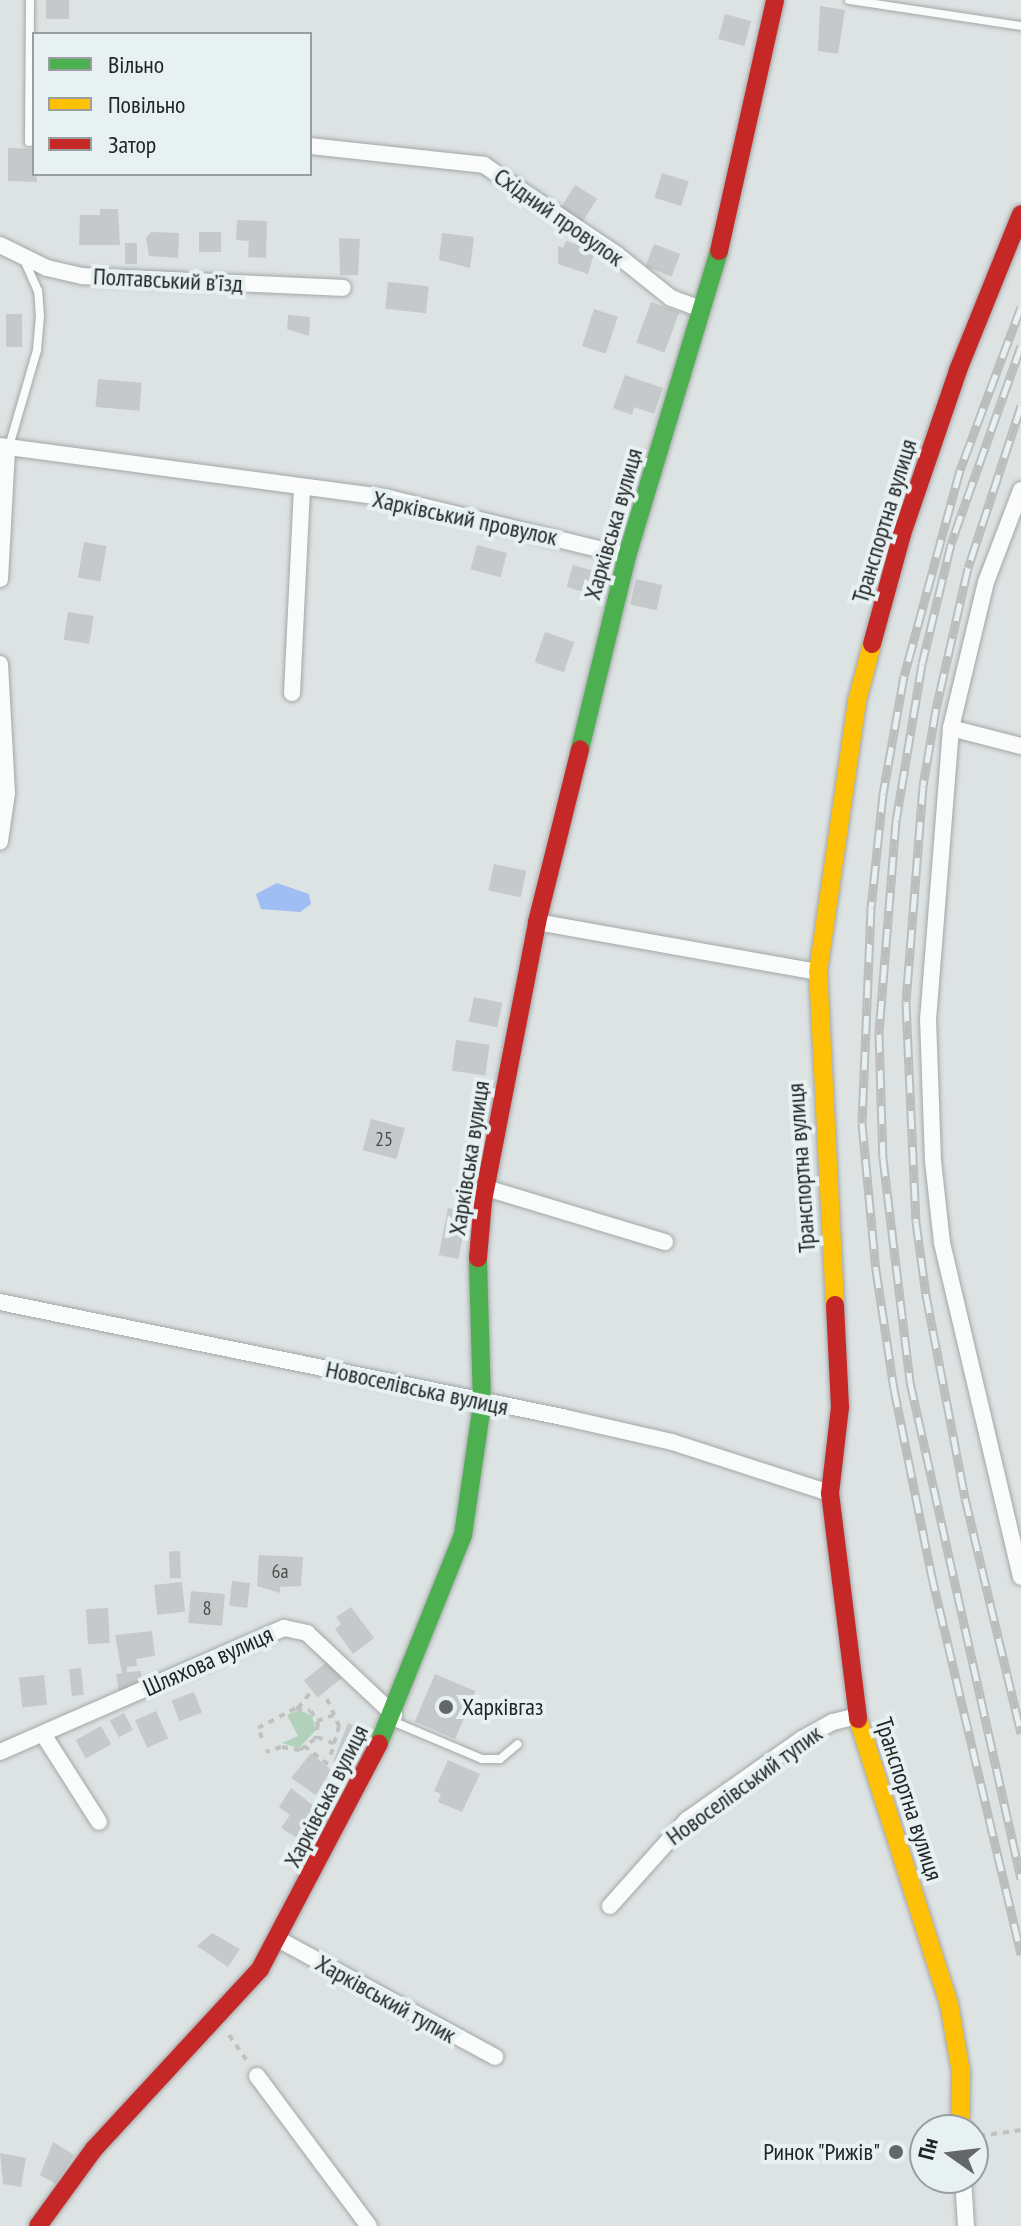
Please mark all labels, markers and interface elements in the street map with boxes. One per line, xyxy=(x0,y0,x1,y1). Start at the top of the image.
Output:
legend xyxy=(32,32,312,176)
text: Вільно xyxy=(108,49,164,80)
text: Повільно xyxy=(108,89,185,120)
text: Затор xyxy=(108,129,156,160)
street label: Східний провулок xyxy=(489,162,629,272)
street label: Полтавський в’їзд xyxy=(93,262,243,298)
street label: Транспортна вулиця xyxy=(845,436,923,606)
street label: Харківська вулиця xyxy=(578,445,648,603)
street label: Харківський провулок xyxy=(370,484,560,552)
street label: Харківська вулиця xyxy=(443,1079,495,1237)
street label: Транспортна вулиця xyxy=(781,1082,821,1254)
house number: 25 xyxy=(375,1127,393,1151)
street label: Новоселівська вулиця xyxy=(323,1355,511,1421)
house number: 6а xyxy=(272,1559,288,1583)
house number: 8 xyxy=(203,1596,211,1620)
street label: Шляхова вулиця xyxy=(139,1620,277,1702)
place label: Харківгаз xyxy=(462,1693,543,1721)
marker: Харківгаз xyxy=(437,1698,455,1716)
street label: Транспортна вулиця xyxy=(869,1714,949,1884)
street label: Новоселівський тупик xyxy=(661,1719,827,1851)
street label: Харківська вулиця xyxy=(278,1720,374,1872)
street label: Харківський тупик xyxy=(311,1949,461,2049)
north arrow xyxy=(909,2114,989,2194)
text: Пн xyxy=(911,2135,944,2162)
place label: Ринок "Рижів" xyxy=(762,2138,880,2166)
marker: Ринок "Рижів" xyxy=(887,2143,905,2161)

